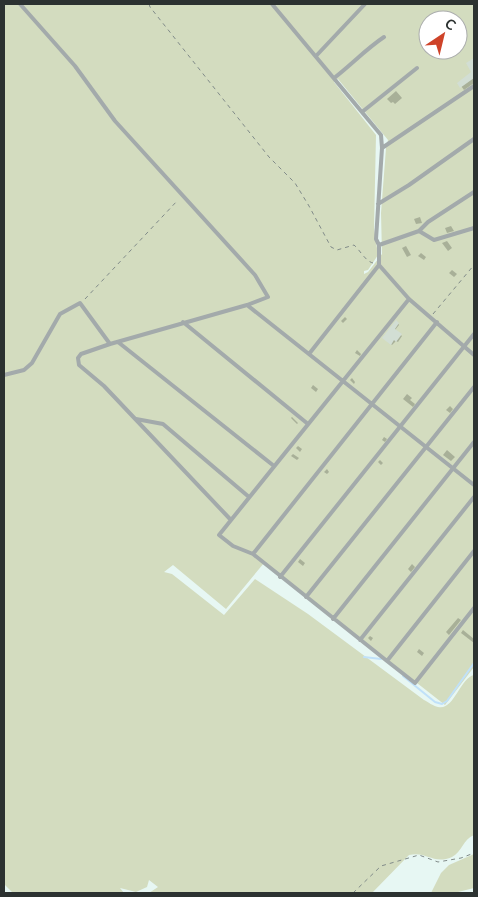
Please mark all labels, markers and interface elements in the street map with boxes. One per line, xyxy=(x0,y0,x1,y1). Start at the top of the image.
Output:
north arrow xyxy=(418,10,468,60)
text: С xyxy=(442,14,460,34)

